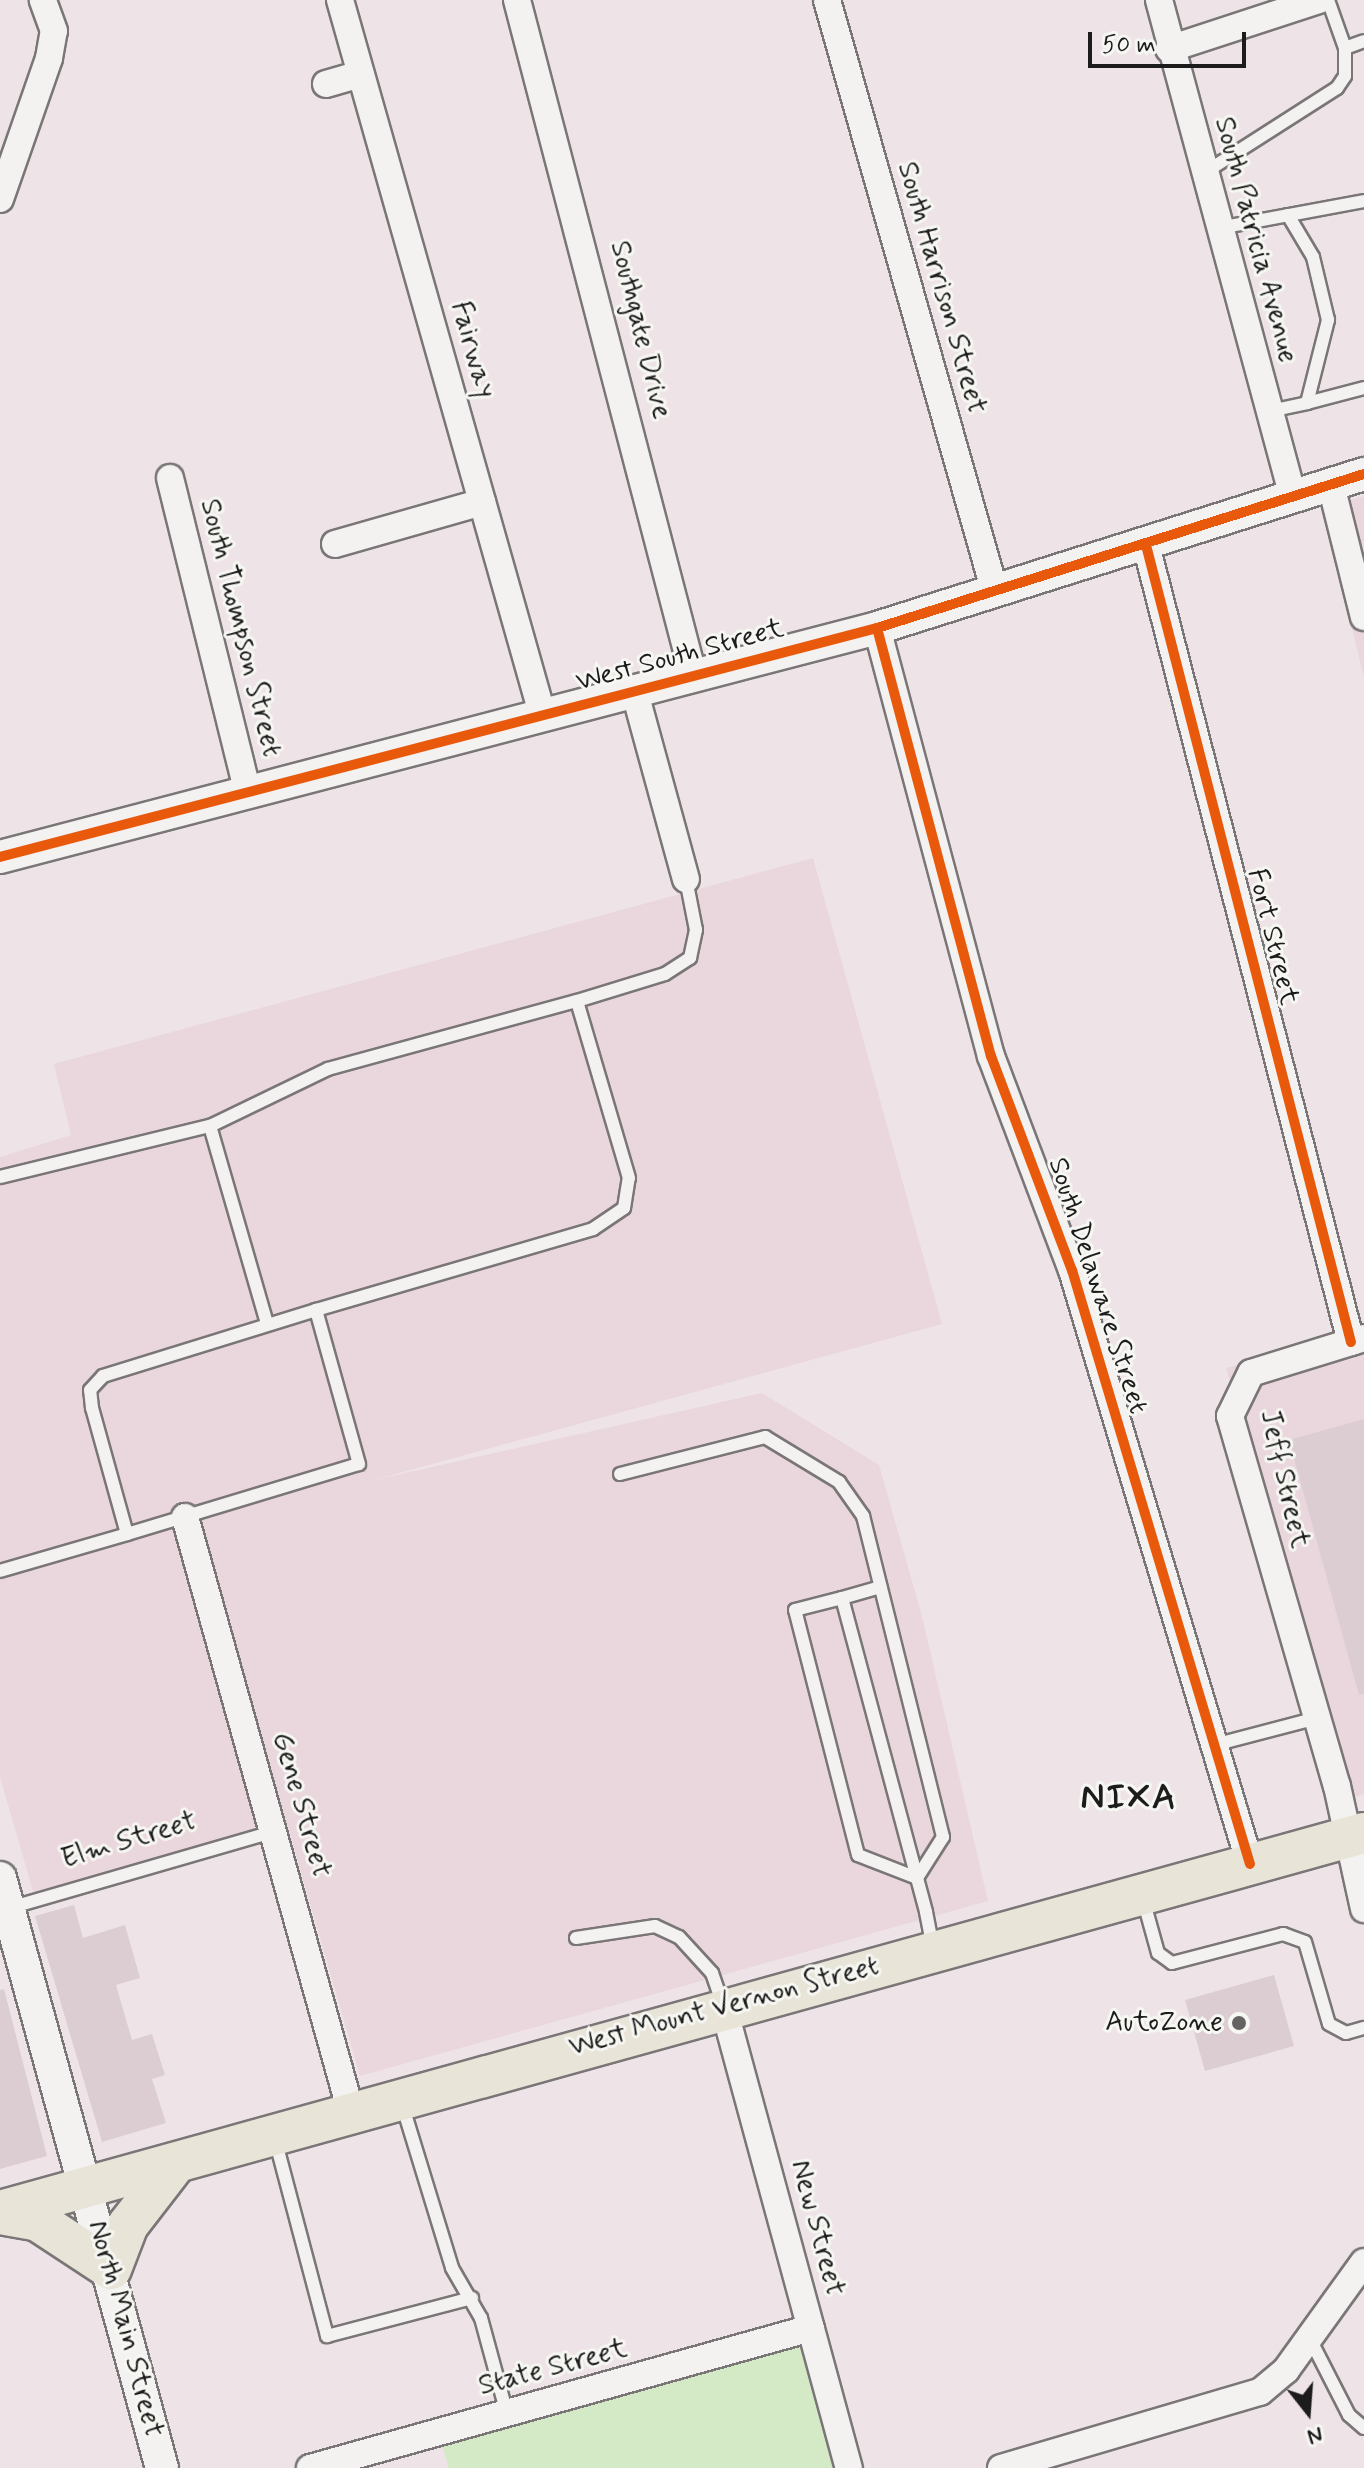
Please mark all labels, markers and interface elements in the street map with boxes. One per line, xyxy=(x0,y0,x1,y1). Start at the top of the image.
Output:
scale bar xyxy=(1092,16,1250,66)
text: 50 m xyxy=(1102,30,1156,61)
street label: South Patricia Avenue xyxy=(1206,112,1304,368)
street label: South Harrison Street xyxy=(889,159,993,417)
street label: Southgate Drive xyxy=(602,239,678,421)
street label: Fairway xyxy=(442,298,502,402)
street label: South Thompson Street xyxy=(191,494,289,762)
street label: West South Street xyxy=(573,612,787,700)
street label: Fort Street xyxy=(1239,865,1305,1009)
street label: South Delaware Street xyxy=(1039,1151,1155,1421)
street label: Jeff Street xyxy=(1252,1407,1316,1551)
street label: Gene Street xyxy=(264,1729,338,1881)
district label: NIXA xyxy=(1079,1777,1179,1821)
street label: Elm Street xyxy=(58,1805,200,1877)
street label: West Mount Vernon Street xyxy=(563,1949,885,2065)
place label: AutoZone xyxy=(1105,2006,1223,2040)
marker: AutoZone xyxy=(1230,2014,1248,2032)
street label: New Street xyxy=(783,2157,851,2299)
street label: North Main Street xyxy=(80,2218,170,2440)
street label: State Street xyxy=(475,2332,631,2404)
north arrow xyxy=(1268,2372,1348,2452)
text: N xyxy=(1304,2419,1326,2450)

